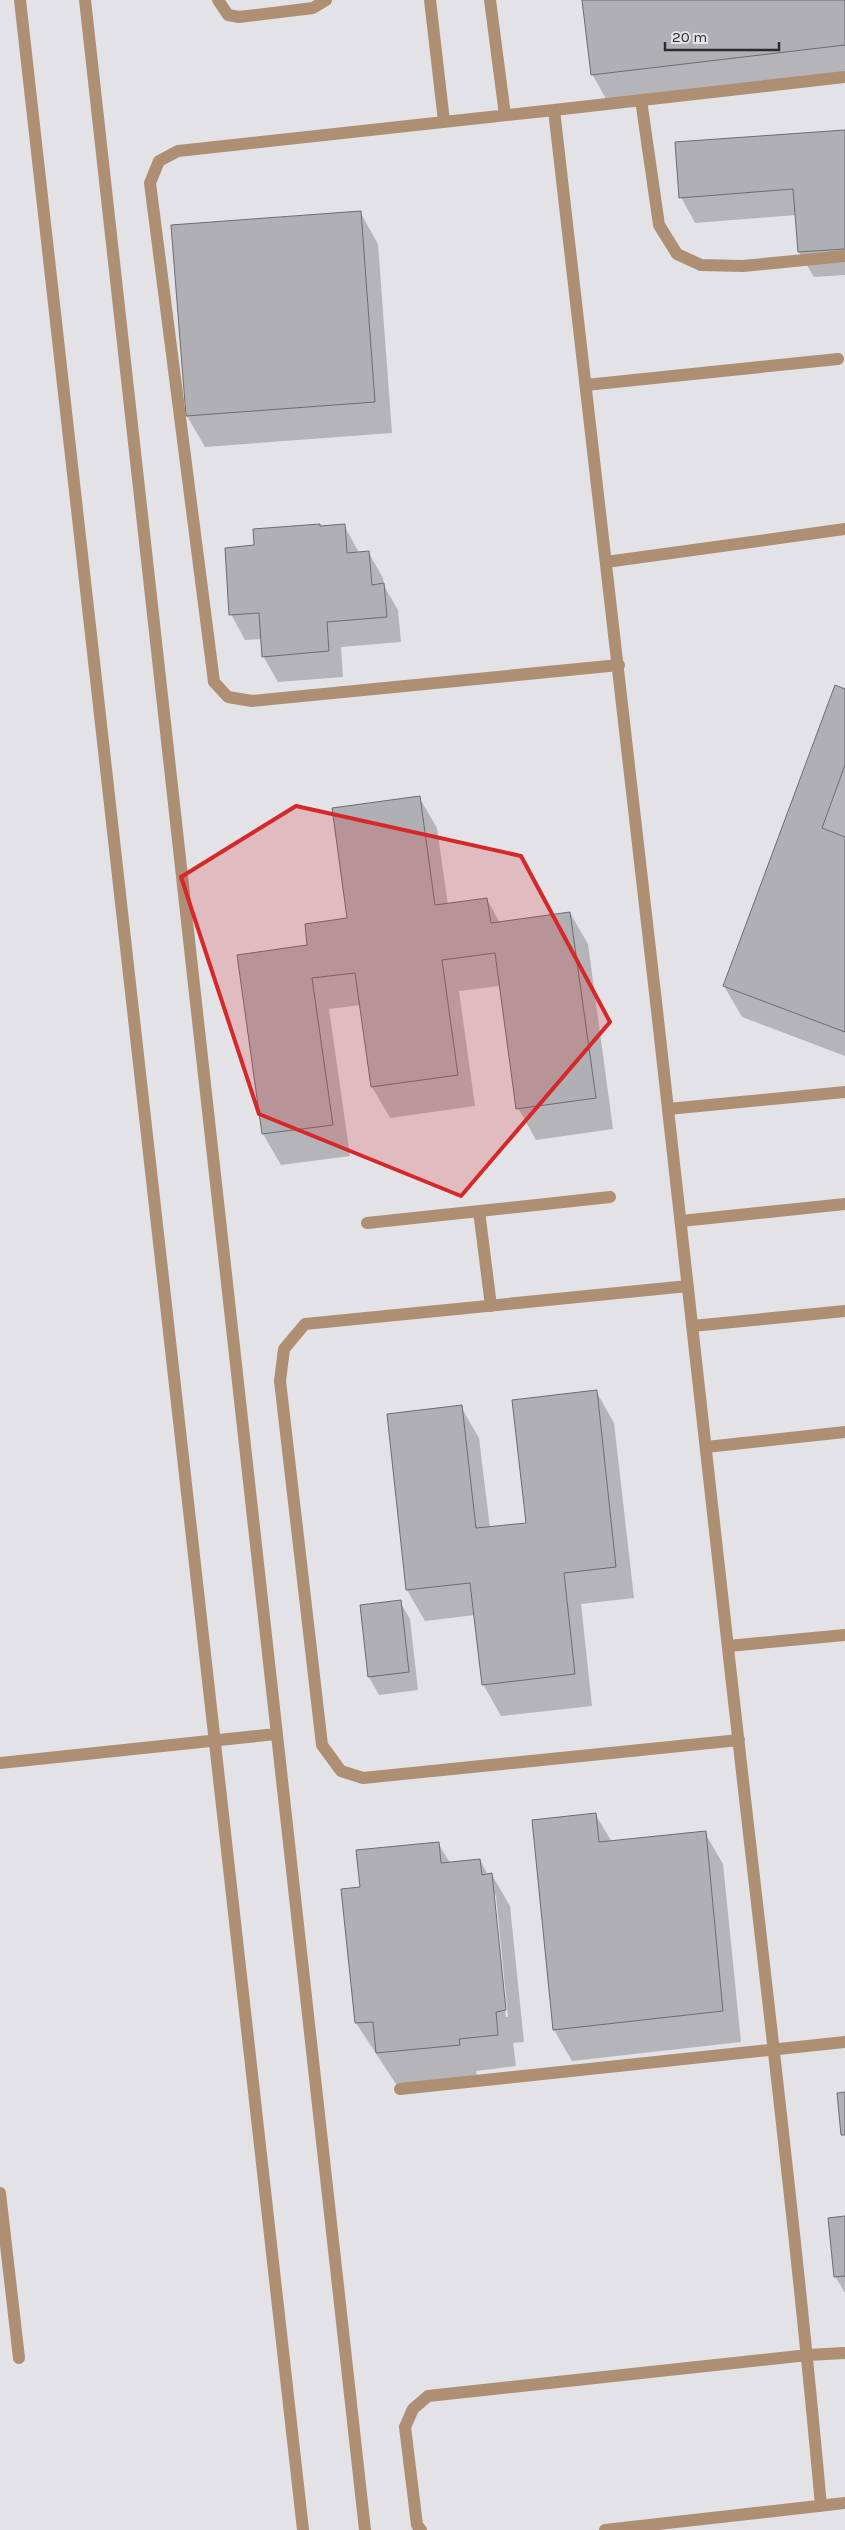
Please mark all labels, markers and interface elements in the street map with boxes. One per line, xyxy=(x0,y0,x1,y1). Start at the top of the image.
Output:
scale bar xyxy=(665,20,779,52)
text: 20 m xyxy=(672,28,707,46)

